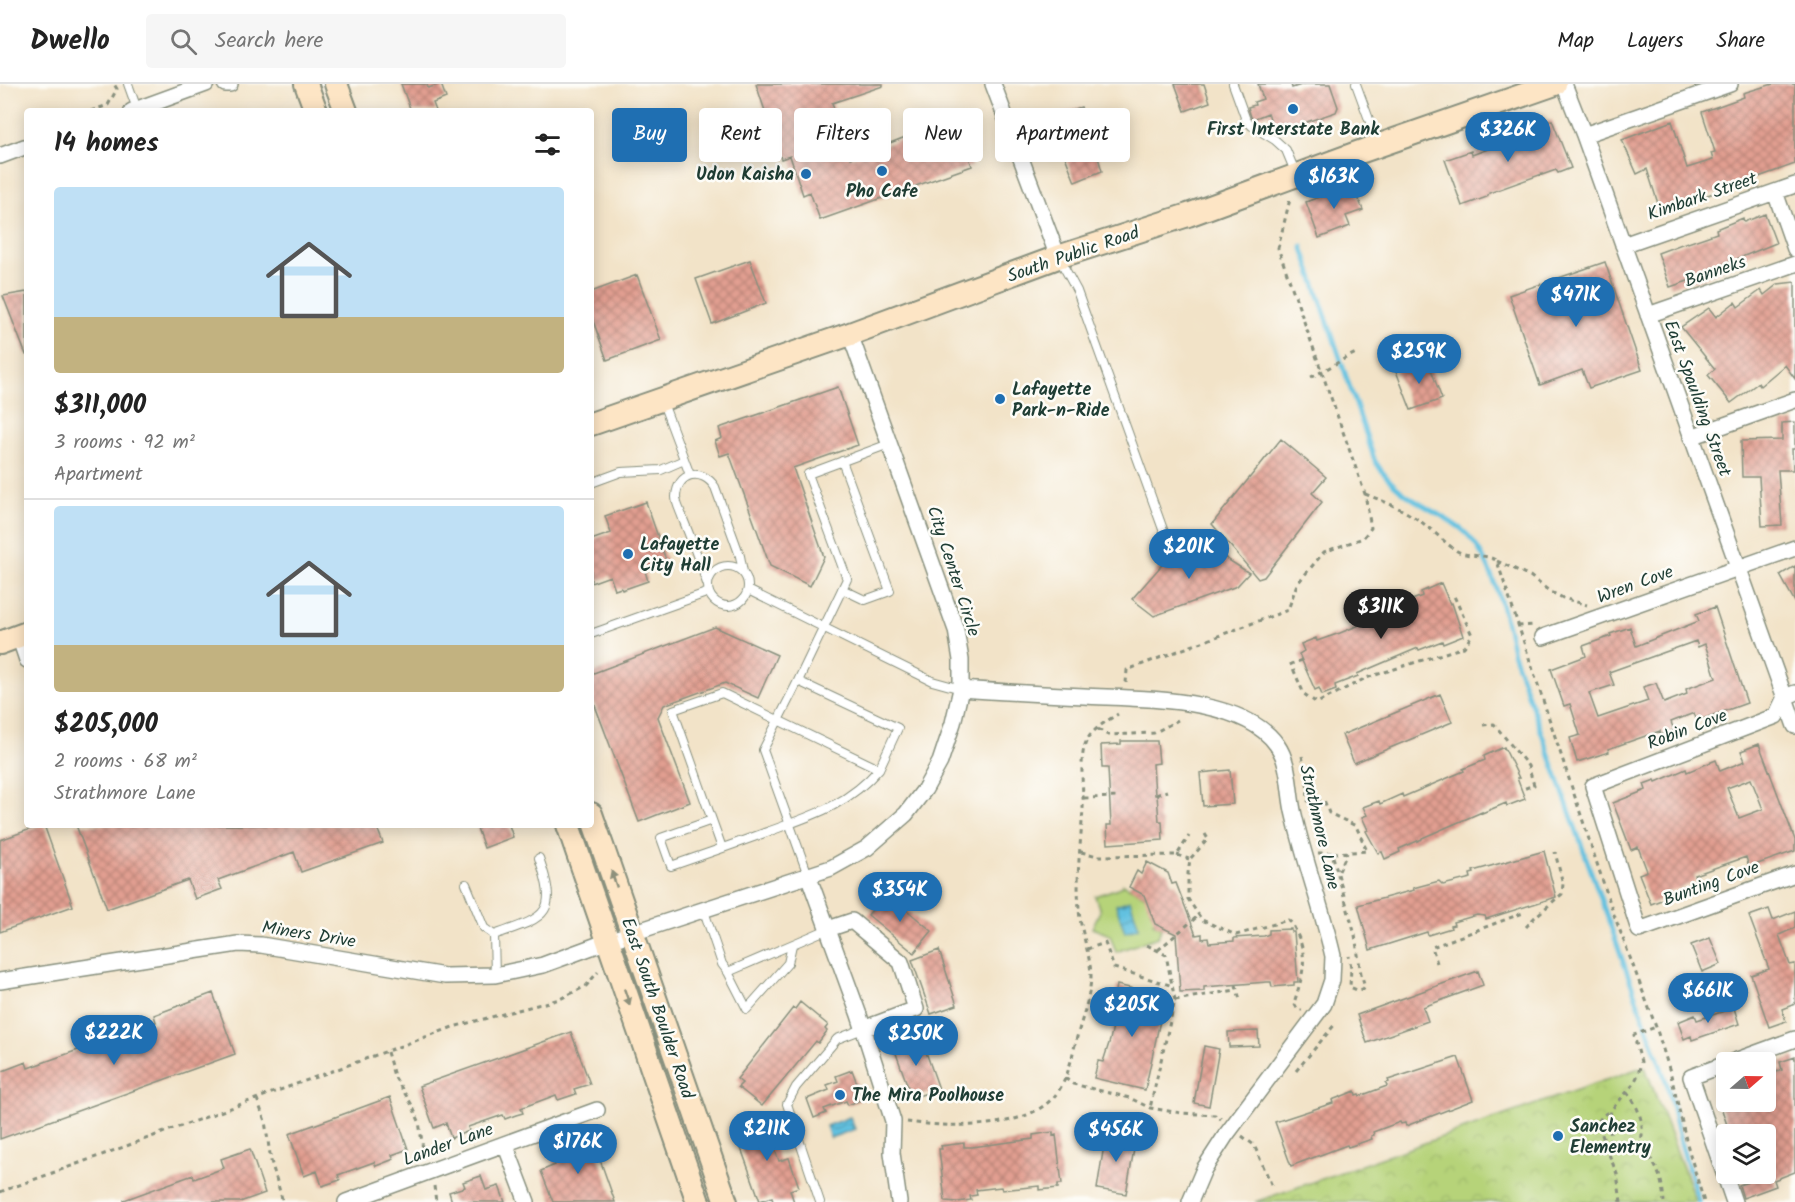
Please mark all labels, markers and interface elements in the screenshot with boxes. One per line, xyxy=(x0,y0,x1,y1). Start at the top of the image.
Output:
search box xyxy=(146,14,566,68)
text: Dwello xyxy=(30,19,110,64)
text: Search here xyxy=(215,24,323,59)
icon: search xyxy=(167,25,200,58)
text: Map xyxy=(1557,25,1594,58)
text: Layers xyxy=(1627,25,1683,58)
text: Share xyxy=(1716,25,1765,58)
marker: First Interstate Bank xyxy=(1286,102,1300,116)
chip: Buy xyxy=(612,108,687,162)
chip: Rent xyxy=(699,108,782,162)
chip: Filters xyxy=(794,108,891,162)
chip: New xyxy=(903,108,983,162)
chip: Apartment xyxy=(995,108,1130,162)
pin: $326K xyxy=(1466,112,1550,163)
text: $326K xyxy=(1479,115,1537,147)
place label: First Interstate Bank xyxy=(1207,116,1380,145)
text: 14 homes xyxy=(54,123,159,165)
icon: filters xyxy=(531,128,564,161)
pin: $163K xyxy=(1292,159,1376,210)
place label: Udon Kaisha xyxy=(696,161,794,190)
text: $163K xyxy=(1308,162,1360,194)
marker: Pho Cafe xyxy=(875,164,889,178)
street label: Kimbark Street xyxy=(1644,165,1762,230)
marker: Udon Kaisha xyxy=(799,167,813,181)
place label: Pho Cafe xyxy=(846,178,918,207)
street label: South Public Road xyxy=(1003,219,1144,292)
icon: home xyxy=(255,226,363,334)
street label: Banneks xyxy=(1681,248,1750,296)
pin: $471K xyxy=(1534,277,1618,328)
text: $471K xyxy=(1551,280,1601,312)
street label: East Spaulding Street xyxy=(1655,316,1739,482)
pin: $259K xyxy=(1377,334,1461,385)
text: $259K xyxy=(1391,337,1447,369)
place label: Lafayette Park-n-Ride xyxy=(1012,376,1110,426)
text: $311,000 xyxy=(54,385,146,427)
marker: Lafayette Park-n-Ride xyxy=(993,392,1007,406)
text: 3 rooms · 92 m² xyxy=(54,427,195,459)
text: Apartment xyxy=(54,459,143,491)
street label: City Center Circle xyxy=(918,502,987,641)
pin: $201K xyxy=(1147,529,1231,580)
place label: Lafayette City Hall xyxy=(640,531,719,581)
text: $201K xyxy=(1163,532,1215,564)
icon: home xyxy=(255,545,363,653)
marker: Lafayette City Hall xyxy=(621,547,635,561)
street label: Wren Cove xyxy=(1593,558,1678,613)
pin: $311K xyxy=(1339,589,1423,640)
text: $311K xyxy=(1358,592,1404,624)
street label: Robin Cove xyxy=(1643,702,1732,759)
text: $205,000 xyxy=(54,704,158,746)
text: 2 rooms · 68 m² xyxy=(54,746,197,778)
street label: Strathmore Lane xyxy=(1290,762,1347,893)
text: Strathmore Lane xyxy=(54,778,195,810)
street label: Bunting Cove xyxy=(1659,854,1764,915)
one-way arrow xyxy=(608,870,618,888)
pin: $354K xyxy=(858,872,942,923)
text: $354K xyxy=(872,875,928,907)
street label: Miners Drive xyxy=(260,914,358,957)
street label: East South Boulder Road xyxy=(612,914,702,1104)
pin: $661K xyxy=(1666,973,1750,1024)
text: $661K xyxy=(1682,976,1734,1008)
pin: $205K xyxy=(1090,987,1174,1038)
one-way arrow xyxy=(623,988,633,1006)
text: $205K xyxy=(1104,990,1160,1022)
pin: $222K xyxy=(72,1015,156,1066)
pin: $250K xyxy=(874,1016,958,1067)
text: $222K xyxy=(85,1018,143,1050)
text: $250K xyxy=(888,1019,944,1051)
north arrow xyxy=(1716,1052,1776,1112)
map controls xyxy=(1716,1052,1776,1184)
place label: The Mira Poolhouse xyxy=(852,1082,1004,1111)
marker: The Mira Poolhouse xyxy=(833,1088,847,1102)
pin: $211K xyxy=(725,1111,809,1162)
pin: $456K xyxy=(1074,1112,1158,1163)
place label: Sanchez Elementry xyxy=(1570,1113,1652,1163)
text: $211K xyxy=(743,1114,791,1146)
text: $456K xyxy=(1088,1115,1144,1147)
street label: Lander Lane xyxy=(399,1116,498,1175)
pin: $176K xyxy=(536,1124,620,1175)
button: layers xyxy=(1716,1124,1776,1184)
text: $176K xyxy=(553,1127,603,1159)
marker: Sanchez Elementry xyxy=(1551,1129,1565,1143)

